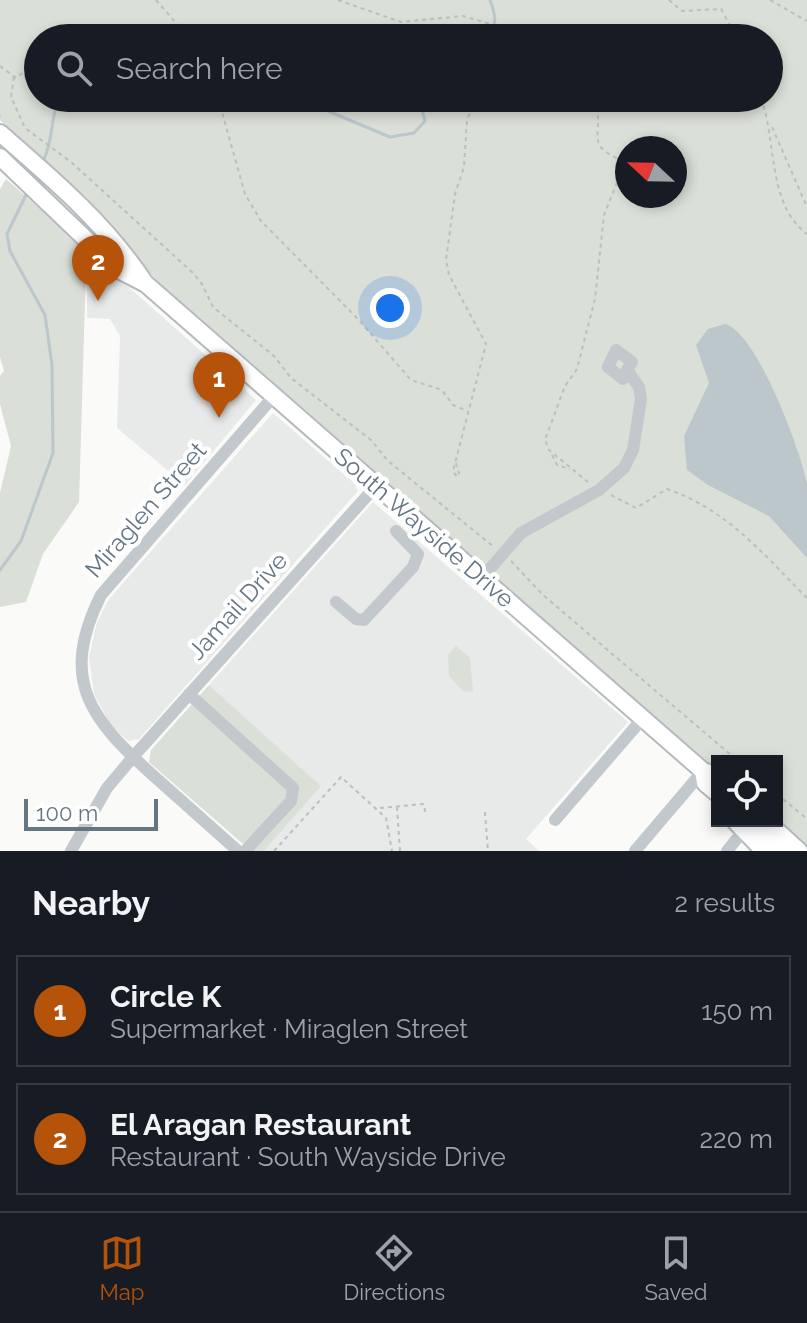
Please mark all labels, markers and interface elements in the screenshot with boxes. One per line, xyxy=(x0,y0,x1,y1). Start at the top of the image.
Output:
search box xyxy=(24,24,783,112)
icon: search xyxy=(52,46,96,90)
text: Search here xyxy=(116,51,283,86)
north arrow xyxy=(615,136,687,208)
pin: 2 xyxy=(72,235,124,301)
your location xyxy=(370,288,410,328)
pin: 1 xyxy=(193,352,245,418)
street label: Miraglen Street xyxy=(79,436,212,583)
street label: South Wayside Drive xyxy=(328,442,520,614)
street label: Jamail Drive xyxy=(182,546,293,665)
map controls xyxy=(711,755,783,827)
button: locate xyxy=(711,755,783,827)
scale bar xyxy=(24,795,158,831)
text: 100 m xyxy=(36,800,98,826)
text: Nearby xyxy=(32,883,150,923)
text: 2 results xyxy=(675,888,775,918)
text: Circle K xyxy=(110,979,221,1014)
text: 1 xyxy=(54,996,66,1026)
text: 150 m xyxy=(701,996,773,1026)
text: Supermarket · Miraglen Street xyxy=(110,1014,468,1044)
text: El Aragan Restaurant xyxy=(110,1107,411,1142)
text: 2 xyxy=(53,1124,67,1154)
text: 220 m xyxy=(699,1124,773,1154)
text: Restaurant · South Wayside Drive xyxy=(110,1142,506,1172)
tab: Map xyxy=(100,1231,144,1305)
tab: Directions xyxy=(344,1231,445,1305)
tab: Saved xyxy=(644,1231,707,1305)

